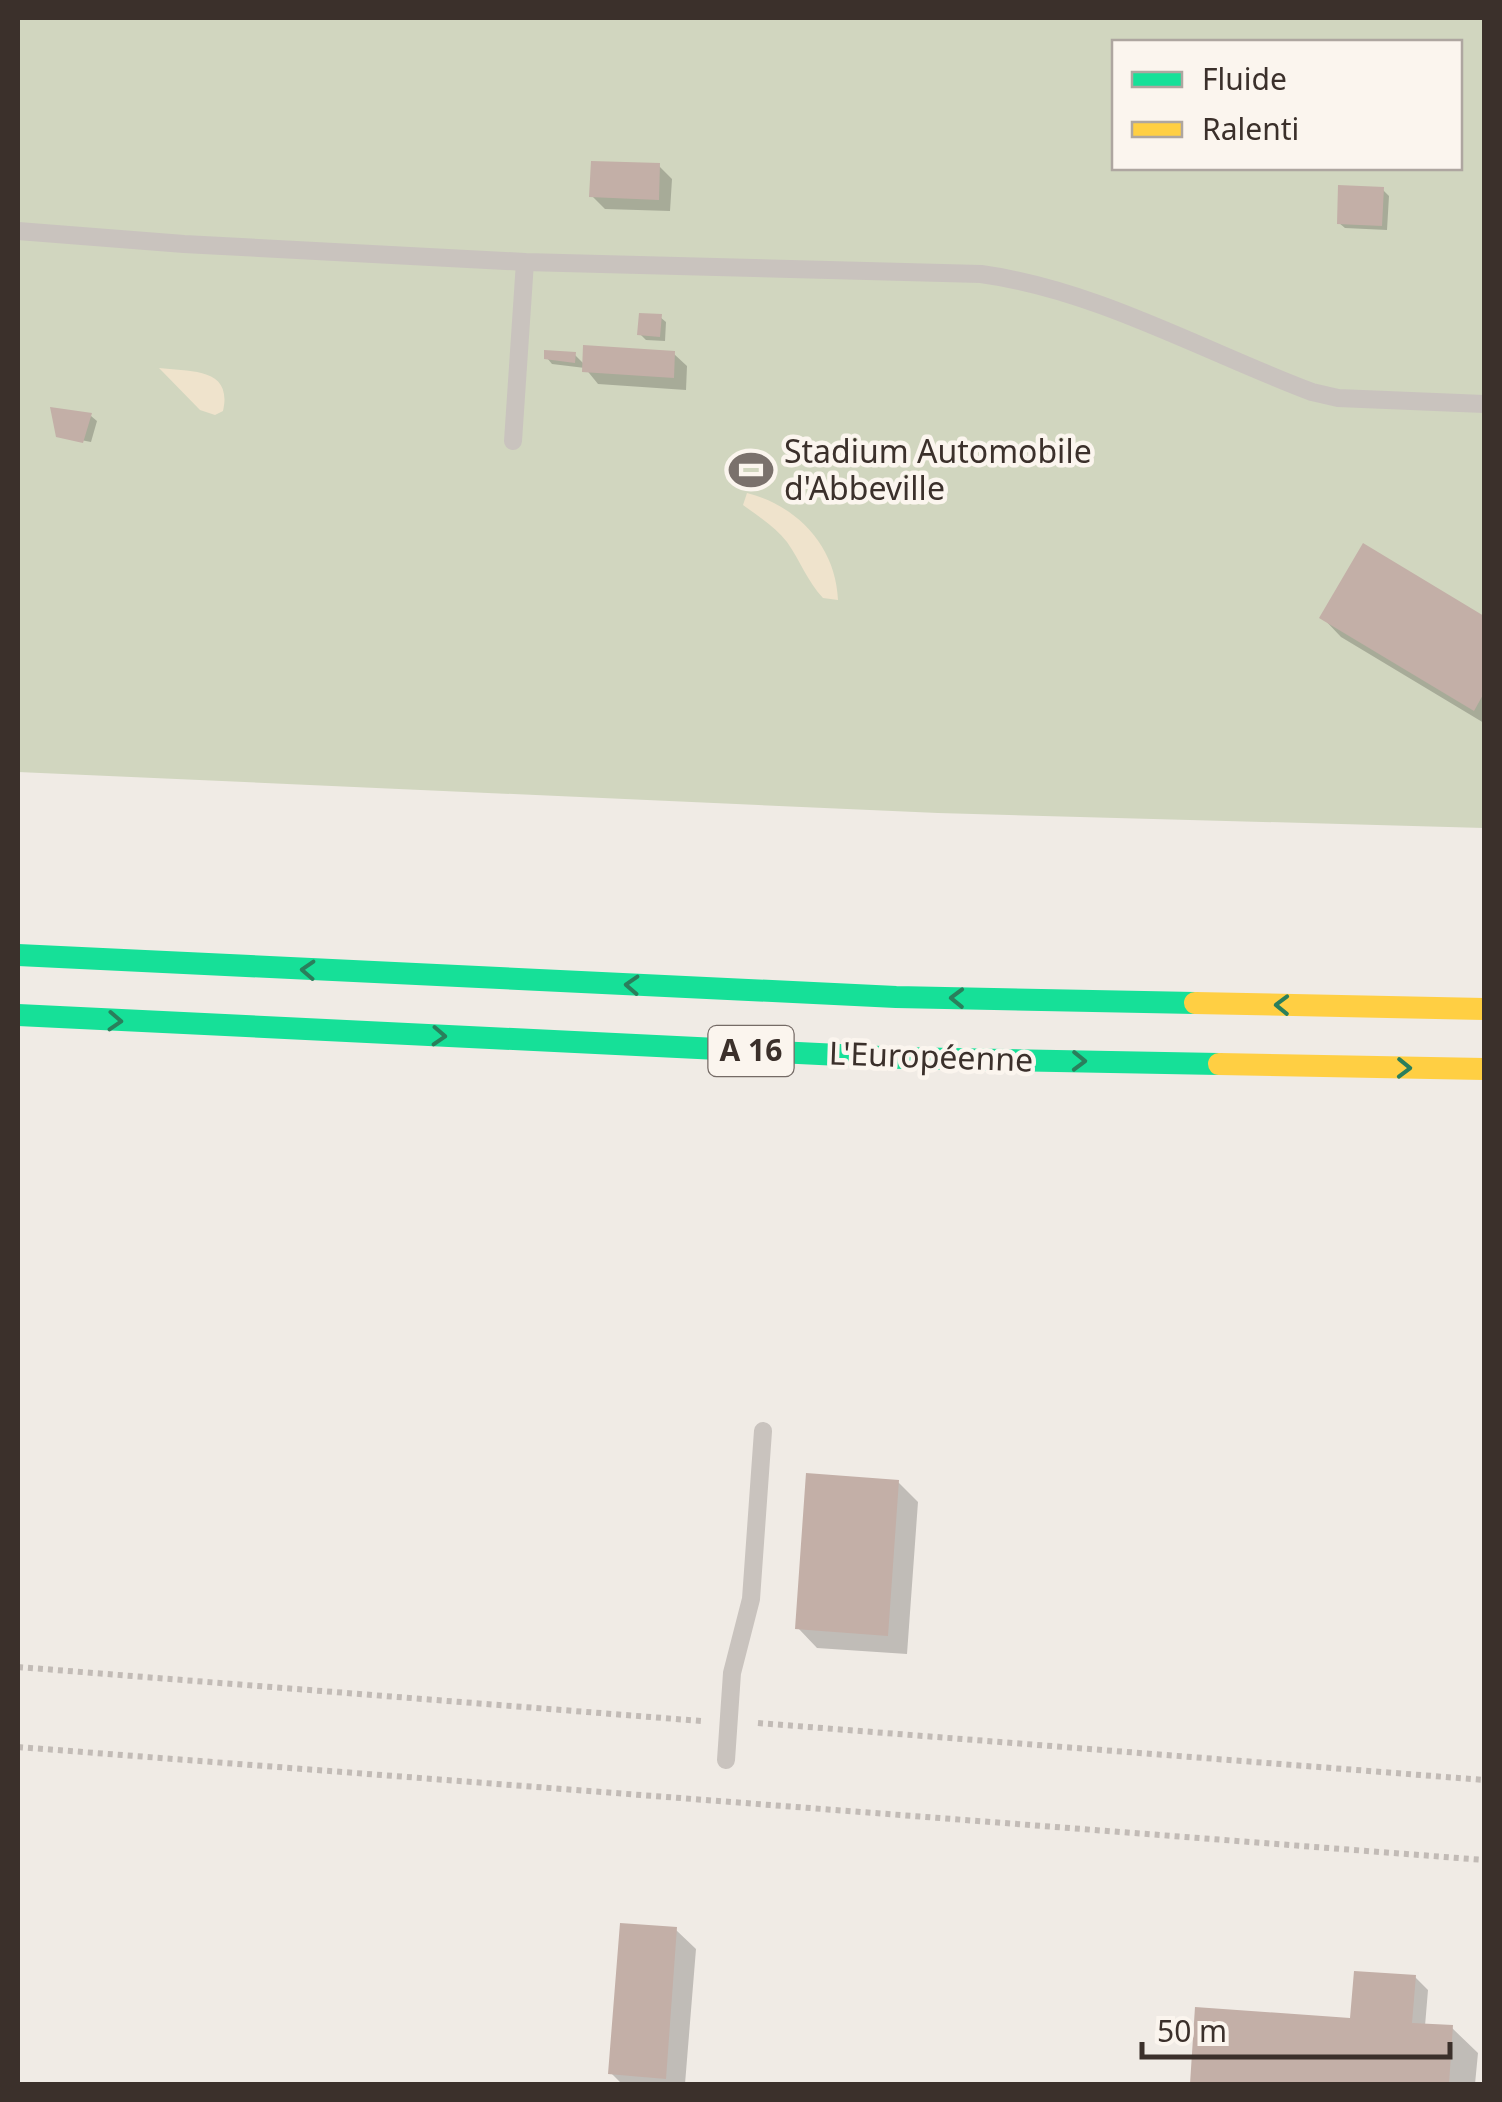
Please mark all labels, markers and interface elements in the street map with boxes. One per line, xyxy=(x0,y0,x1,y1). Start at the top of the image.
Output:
legend xyxy=(1112,40,1462,170)
text: Fluide xyxy=(1202,58,1287,99)
text: Ralenti xyxy=(1202,108,1299,149)
place label: Stadium Automobile d'Abbeville xyxy=(784,429,1092,509)
sports icon: Stadium Automobile d'Abbeville xyxy=(727,446,775,494)
one-way arrow xyxy=(299,959,315,980)
one-way arrow xyxy=(624,975,640,996)
one-way arrow xyxy=(949,988,965,1009)
one-way arrow xyxy=(1274,994,1290,1015)
one-way arrow xyxy=(107,1010,123,1031)
one-way arrow xyxy=(432,1025,448,1046)
road number: A 16 xyxy=(708,1026,794,1076)
street label: L'Européenne xyxy=(828,1030,1034,1081)
one-way arrow xyxy=(1071,1051,1087,1072)
one-way arrow xyxy=(1396,1057,1412,1078)
scale bar xyxy=(1142,1997,1450,2059)
text: 50 m xyxy=(1157,2010,1227,2051)

